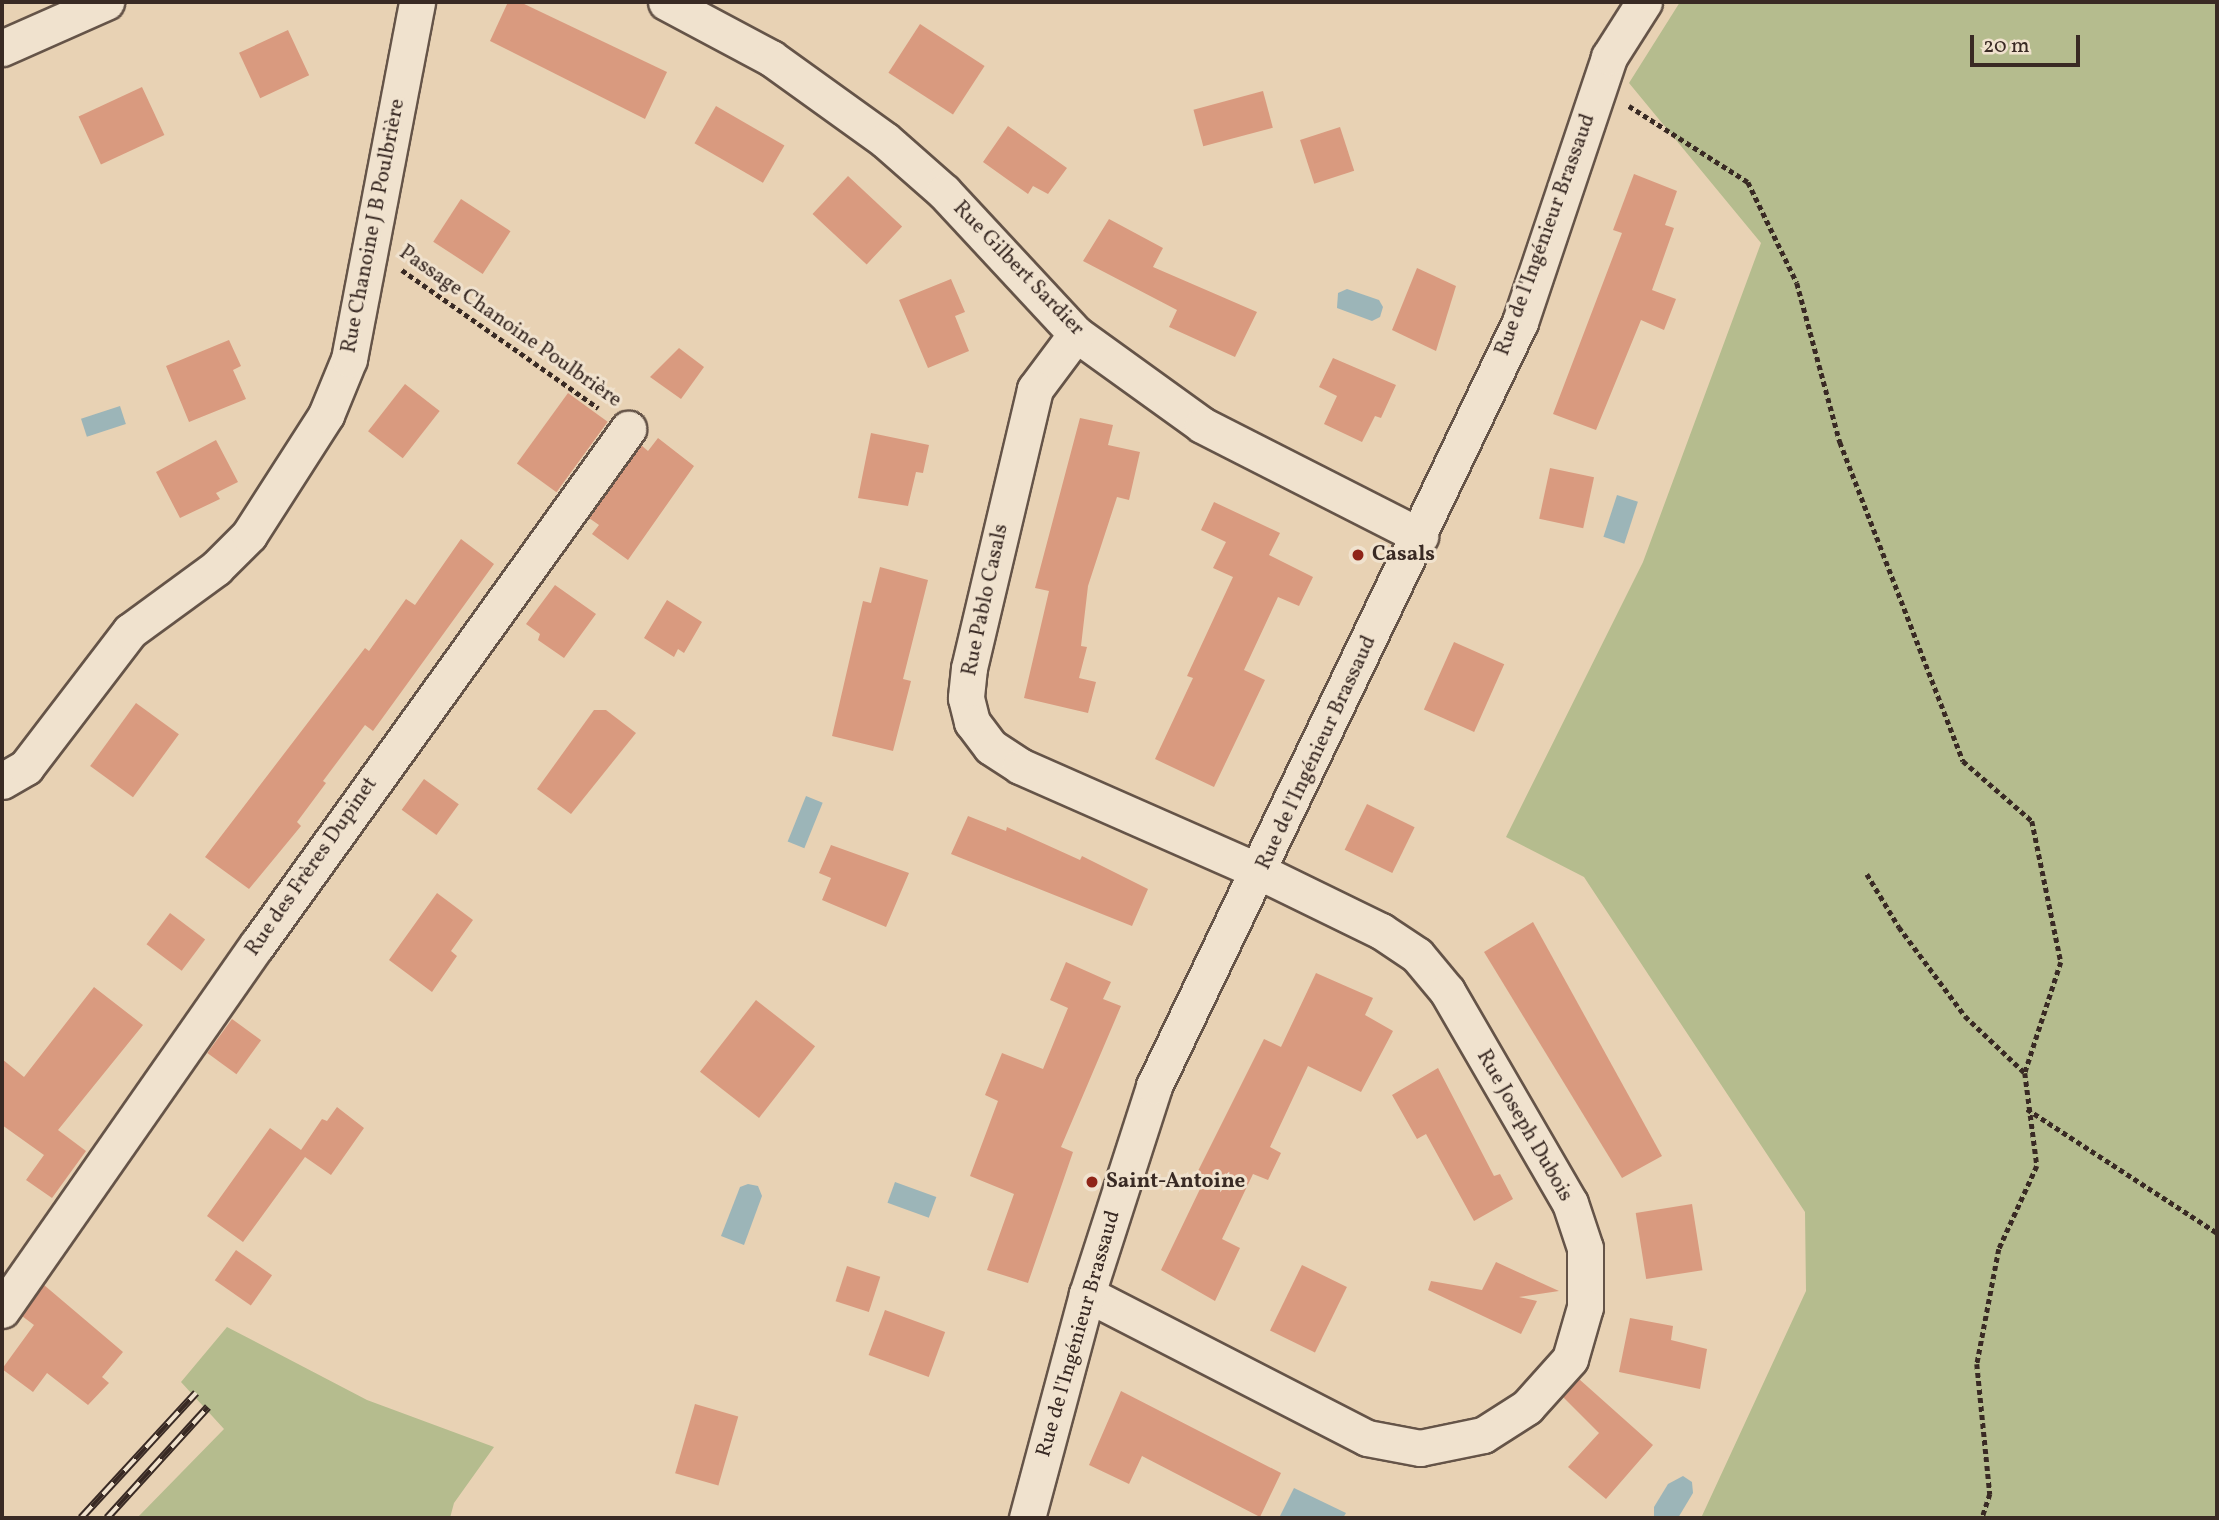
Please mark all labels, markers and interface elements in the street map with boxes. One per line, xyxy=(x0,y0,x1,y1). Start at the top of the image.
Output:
scale bar xyxy=(1974,21,2084,65)
text: 20 m xyxy=(1983,32,2029,61)
street label: Rue Chanoine J B Poulbrière xyxy=(337,97,411,355)
street label: Rue de l'Ingénieur Brassaud xyxy=(1490,111,1602,359)
street label: Rue Gilbert Sardier xyxy=(947,196,1089,342)
street label: Passage Chanoine Poulbrière xyxy=(394,240,626,414)
street label: Rue Pablo Casals xyxy=(958,522,1014,678)
place label: Casals xyxy=(1372,542,1435,568)
marker: Casals xyxy=(1350,547,1366,563)
street label: Rue de l'Ingénieur Brassaud xyxy=(1252,632,1382,874)
street label: Rue des Frères Dupinet xyxy=(241,773,383,961)
street label: Rue Joseph Dubois xyxy=(1470,1046,1578,1206)
place label: Saint-Antoine xyxy=(1106,1169,1245,1195)
marker: Saint-Antoine xyxy=(1084,1174,1100,1190)
street label: Rue de l'Ingénieur Brassaud xyxy=(1032,1208,1126,1460)

